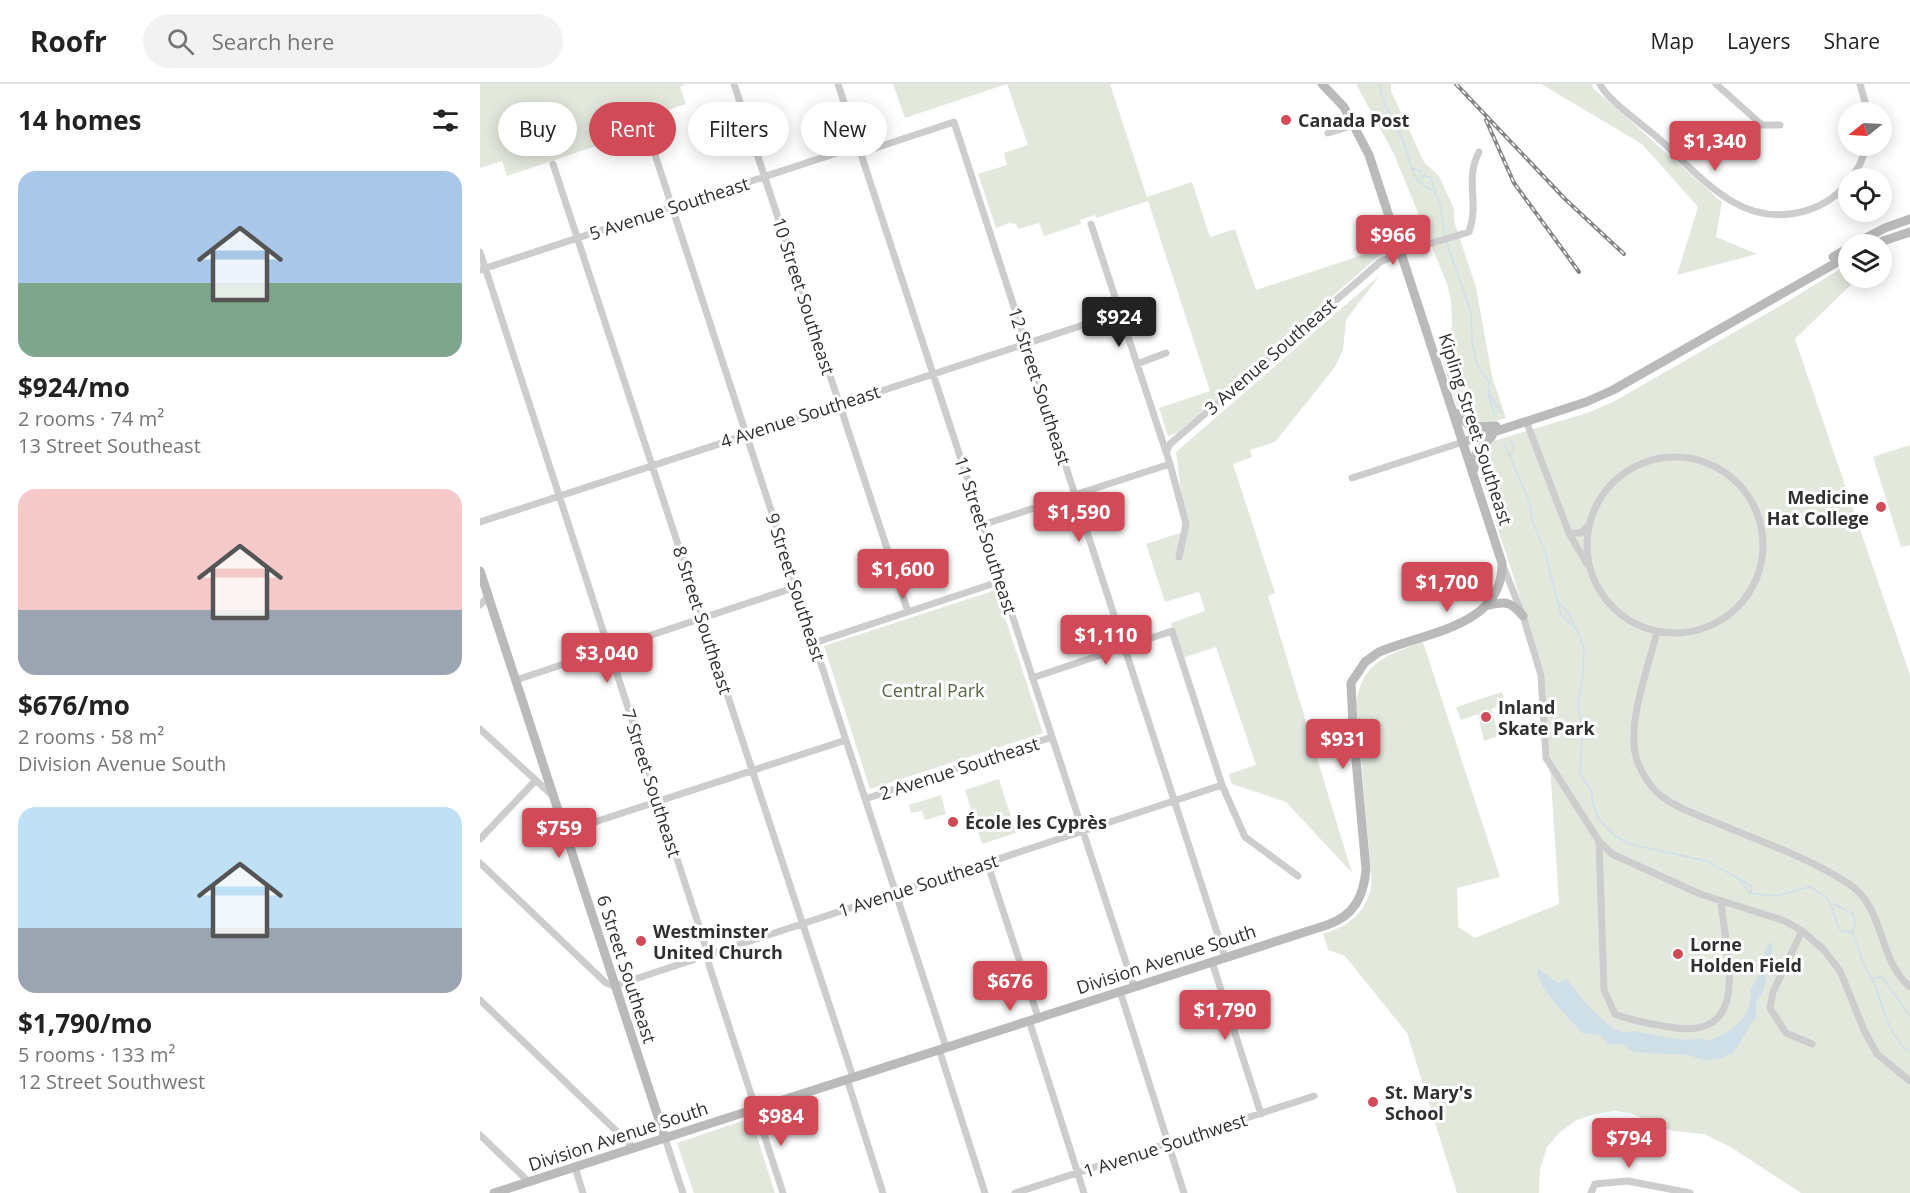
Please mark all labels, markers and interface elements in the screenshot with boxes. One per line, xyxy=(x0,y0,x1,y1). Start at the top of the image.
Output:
search box xyxy=(143,14,563,68)
text: Roofr xyxy=(30,22,107,60)
icon: search xyxy=(164,25,197,58)
text: Search here xyxy=(212,26,334,56)
text: Map xyxy=(1651,27,1694,55)
text: Layers xyxy=(1727,27,1791,55)
text: Share xyxy=(1824,27,1880,55)
text: 14 homes xyxy=(18,102,142,138)
chip: Buy xyxy=(498,102,577,156)
chip: Rent xyxy=(589,102,676,156)
chip: Filters xyxy=(688,102,789,156)
chip: New xyxy=(801,102,887,156)
north arrow xyxy=(1838,102,1892,156)
map controls xyxy=(1838,102,1892,288)
icon: filters xyxy=(429,104,462,137)
place label: Canada Post xyxy=(1298,108,1409,132)
marker: Canada Post xyxy=(1279,113,1293,127)
pin: $1,340 xyxy=(1666,121,1764,172)
text: $1,340 xyxy=(1684,127,1746,154)
button: locate xyxy=(1838,168,1892,222)
street label: 5 Avenue Southeast xyxy=(586,171,752,245)
icon: home xyxy=(186,210,294,318)
street label: 10 Street Southeast xyxy=(767,214,841,378)
pin: $966 xyxy=(1357,215,1429,266)
text: $966 xyxy=(1370,221,1416,248)
button: layers xyxy=(1838,234,1892,288)
street label: 3 Avenue Southeast xyxy=(1199,292,1341,420)
pin: $924 xyxy=(1083,297,1155,348)
text: $924 xyxy=(1096,303,1142,330)
street label: 12 Street Southeast xyxy=(1003,304,1077,468)
street label: Kipling Street Southeast xyxy=(1434,330,1518,528)
text: $924/mo xyxy=(18,369,130,405)
street label: 4 Avenue Southeast xyxy=(717,379,883,453)
text: 2 rooms · 74 m² xyxy=(18,405,164,432)
text: 13 Street Southeast xyxy=(18,432,201,459)
street label: 11 Street Southeast xyxy=(949,453,1023,617)
place label: Medicine Hat College xyxy=(1767,485,1869,530)
pin: $1,590 xyxy=(1030,492,1128,543)
text: $1,590 xyxy=(1048,498,1110,525)
marker: Medicine Hat College xyxy=(1874,500,1888,514)
street label: 9 Street Southeast xyxy=(761,510,831,664)
icon: home xyxy=(186,528,294,636)
street label: 8 Street Southeast xyxy=(668,543,738,697)
pin: $1,600 xyxy=(854,549,952,600)
text: $1,600 xyxy=(872,555,934,582)
pin: $1,700 xyxy=(1398,562,1496,613)
text: $1,700 xyxy=(1416,568,1478,595)
pin: $1,110 xyxy=(1057,615,1155,666)
text: $1,110 xyxy=(1075,621,1137,648)
pin: $3,040 xyxy=(558,633,656,684)
text: $3,040 xyxy=(576,639,638,666)
park label: Central Park xyxy=(881,678,985,702)
text: $676/mo xyxy=(18,687,130,723)
place label: Inland Skate Park xyxy=(1498,695,1595,740)
street label: 7 Street Southeast xyxy=(617,706,687,860)
marker: Inland Skate Park xyxy=(1479,710,1493,724)
pin: $931 xyxy=(1307,719,1379,770)
text: 2 rooms · 58 m² xyxy=(18,723,164,750)
text: $931 xyxy=(1320,725,1366,752)
street label: 2 Avenue Southeast xyxy=(876,731,1042,805)
text: Division Avenue South xyxy=(18,750,226,777)
pin: $759 xyxy=(523,808,595,859)
place label: École les Cyprès xyxy=(965,810,1107,834)
text: $759 xyxy=(536,814,582,841)
marker: École les Cyprès xyxy=(946,815,960,829)
icon: home xyxy=(186,846,294,954)
street label: 1 Avenue Southeast xyxy=(835,848,1001,922)
street label: 6 Street Southeast xyxy=(592,892,662,1046)
place label: Westminster United Church xyxy=(653,919,783,964)
street label: Division Avenue South xyxy=(1073,919,1259,999)
place label: Lorne Holden Field xyxy=(1690,932,1802,977)
marker: Westminster United Church xyxy=(634,934,648,948)
marker: Lorne Holden Field xyxy=(1671,947,1685,961)
pin: $676 xyxy=(974,961,1046,1012)
text: $676 xyxy=(987,967,1033,994)
pin: $1,790 xyxy=(1176,990,1274,1041)
text: $1,790 xyxy=(1194,996,1256,1023)
text: $1,790/mo xyxy=(18,1005,152,1041)
text: 5 rooms · 133 m² xyxy=(18,1041,176,1068)
text: 12 Street Southwest xyxy=(18,1068,205,1095)
place label: St. Mary's School xyxy=(1385,1080,1473,1125)
marker: St. Mary's School xyxy=(1366,1095,1380,1109)
street label: Division Avenue South xyxy=(525,1096,711,1176)
pin: $984 xyxy=(745,1096,817,1147)
text: $984 xyxy=(758,1102,804,1129)
street label: 1 Avenue Southwest xyxy=(1080,1107,1250,1183)
pin: $794 xyxy=(1593,1118,1665,1169)
text: $794 xyxy=(1606,1124,1652,1151)

